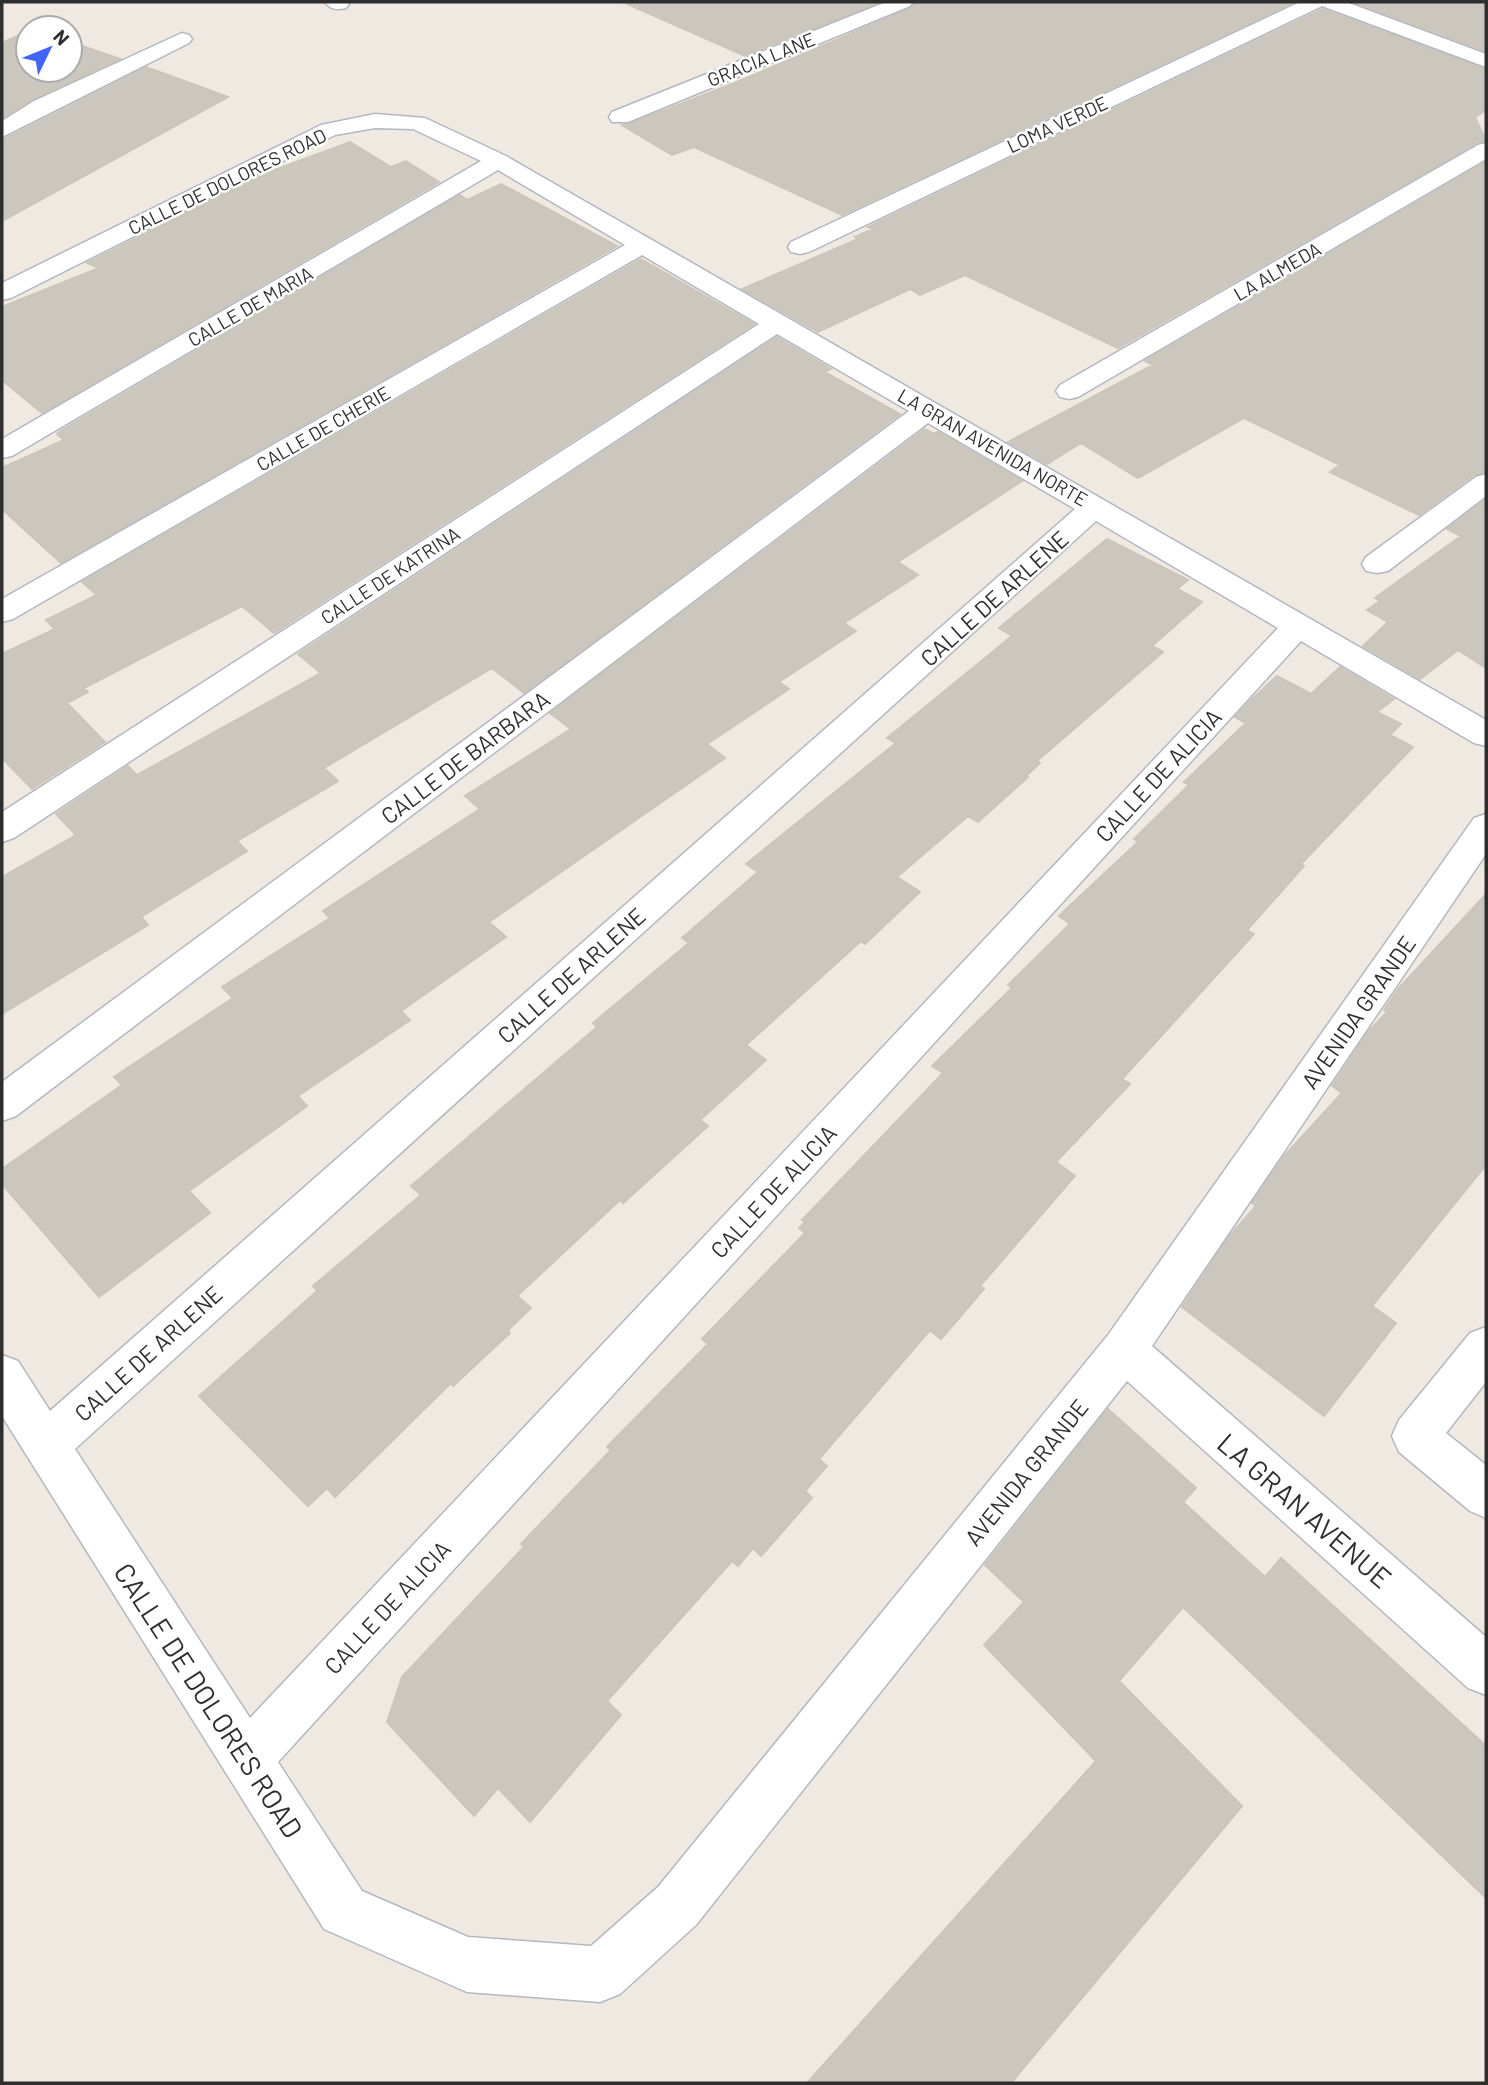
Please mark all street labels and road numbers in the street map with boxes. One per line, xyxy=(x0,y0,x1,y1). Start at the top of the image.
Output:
street label: GRACIA LANE xyxy=(704,27,818,91)
street label: LOMA VERDE xyxy=(1003,91,1111,157)
street label: CALLE DE DOLORES ROAD xyxy=(124,123,330,239)
street label: LA ALMEDA xyxy=(1229,237,1325,305)
street label: CALLE DE MARIA xyxy=(184,261,316,351)
street label: CALLE DE CHERIE xyxy=(252,380,394,476)
street label: LA GRAN AVENIDA NORTE xyxy=(894,383,1092,511)
street label: CALLE DE KATRINA xyxy=(316,521,464,629)
street label: CALLE DE ARLENE xyxy=(914,524,1074,672)
street label: CALLE DE BARBARA xyxy=(375,684,555,830)
street label: CALLE DE ALICIA xyxy=(1089,702,1227,847)
street label: CALLE DE ARLENE xyxy=(491,901,651,1049)
street label: AVENIDA GRANDE xyxy=(1295,930,1421,1094)
street label: CALLE DE ALICIA xyxy=(704,1118,842,1263)
street label: CALLE DE ARLENE xyxy=(68,1279,228,1427)
street label: AVENIDA GRANDE xyxy=(958,1393,1094,1551)
street label: LA GRAN AVENUE xyxy=(1211,1425,1399,1595)
street label: CALLE DE ALICIA xyxy=(318,1534,456,1679)
street label: CALLE DE DOLORES ROAD xyxy=(107,1556,311,1844)

